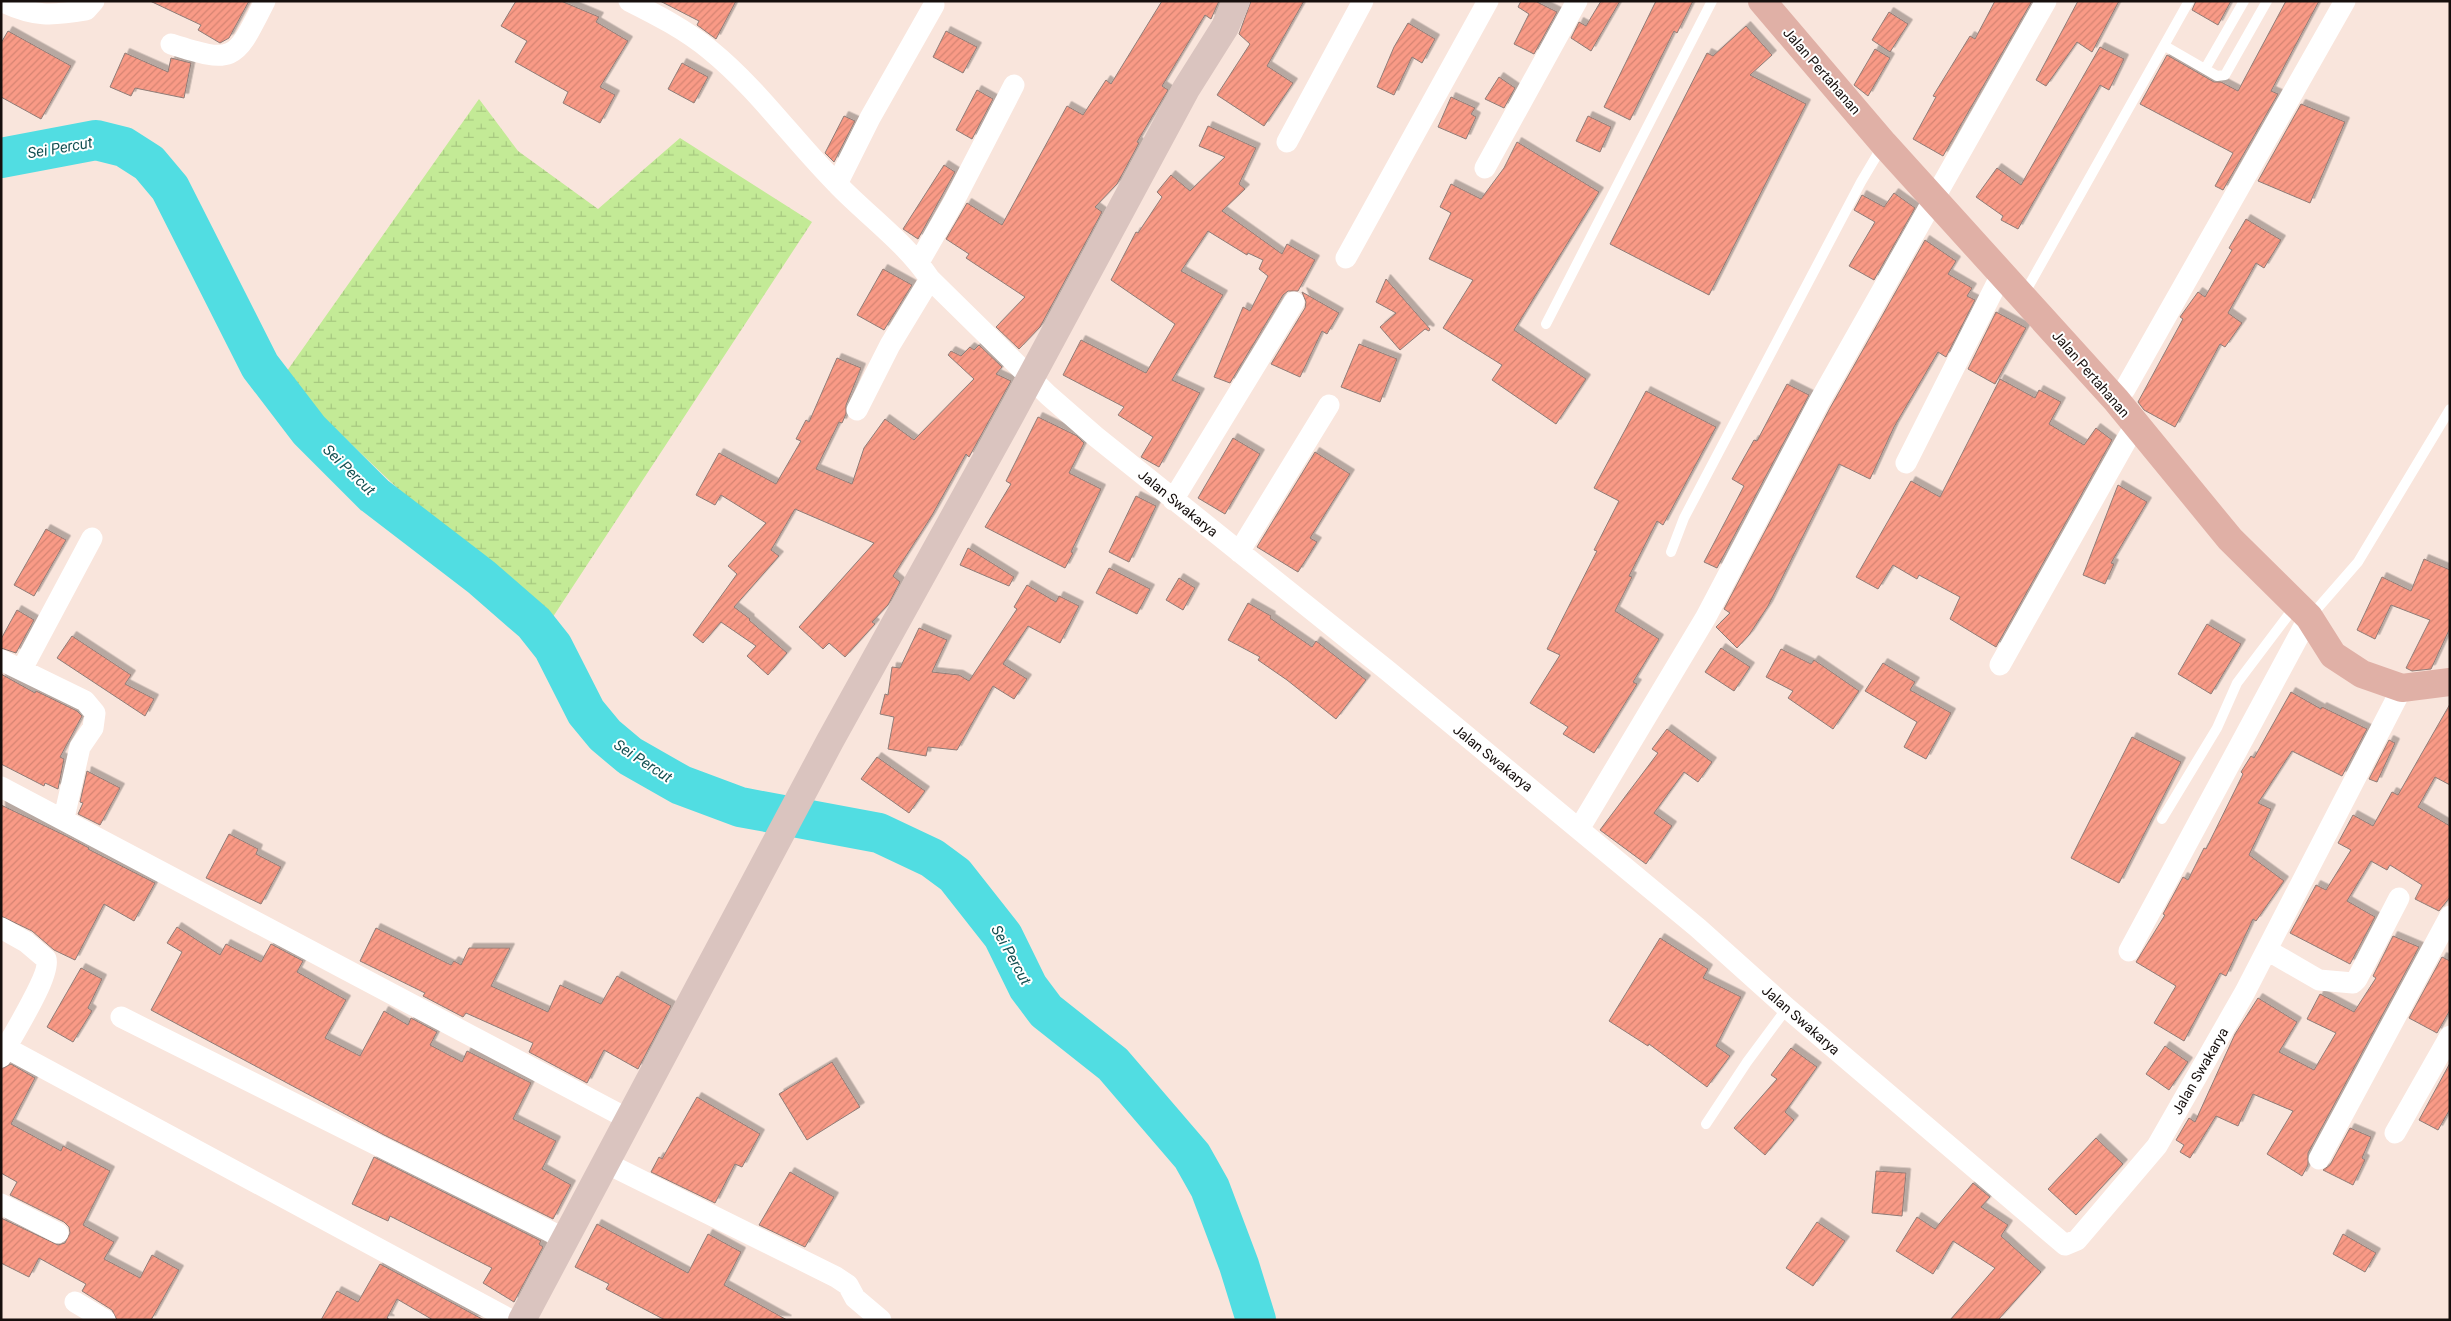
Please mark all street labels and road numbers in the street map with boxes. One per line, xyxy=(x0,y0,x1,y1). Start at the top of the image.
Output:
street label: Jalan Pertahanan xyxy=(1780,24,1864,118)
street label: Jalan Pertahanan xyxy=(2049,327,2133,421)
street label: Jalan Swakarya xyxy=(1135,466,1221,540)
street label: Jalan Swakarya xyxy=(1450,721,1536,795)
street label: Jalan Swakarya xyxy=(1759,982,1843,1058)
street label: Jalan Swakarya xyxy=(2169,1025,2231,1117)

